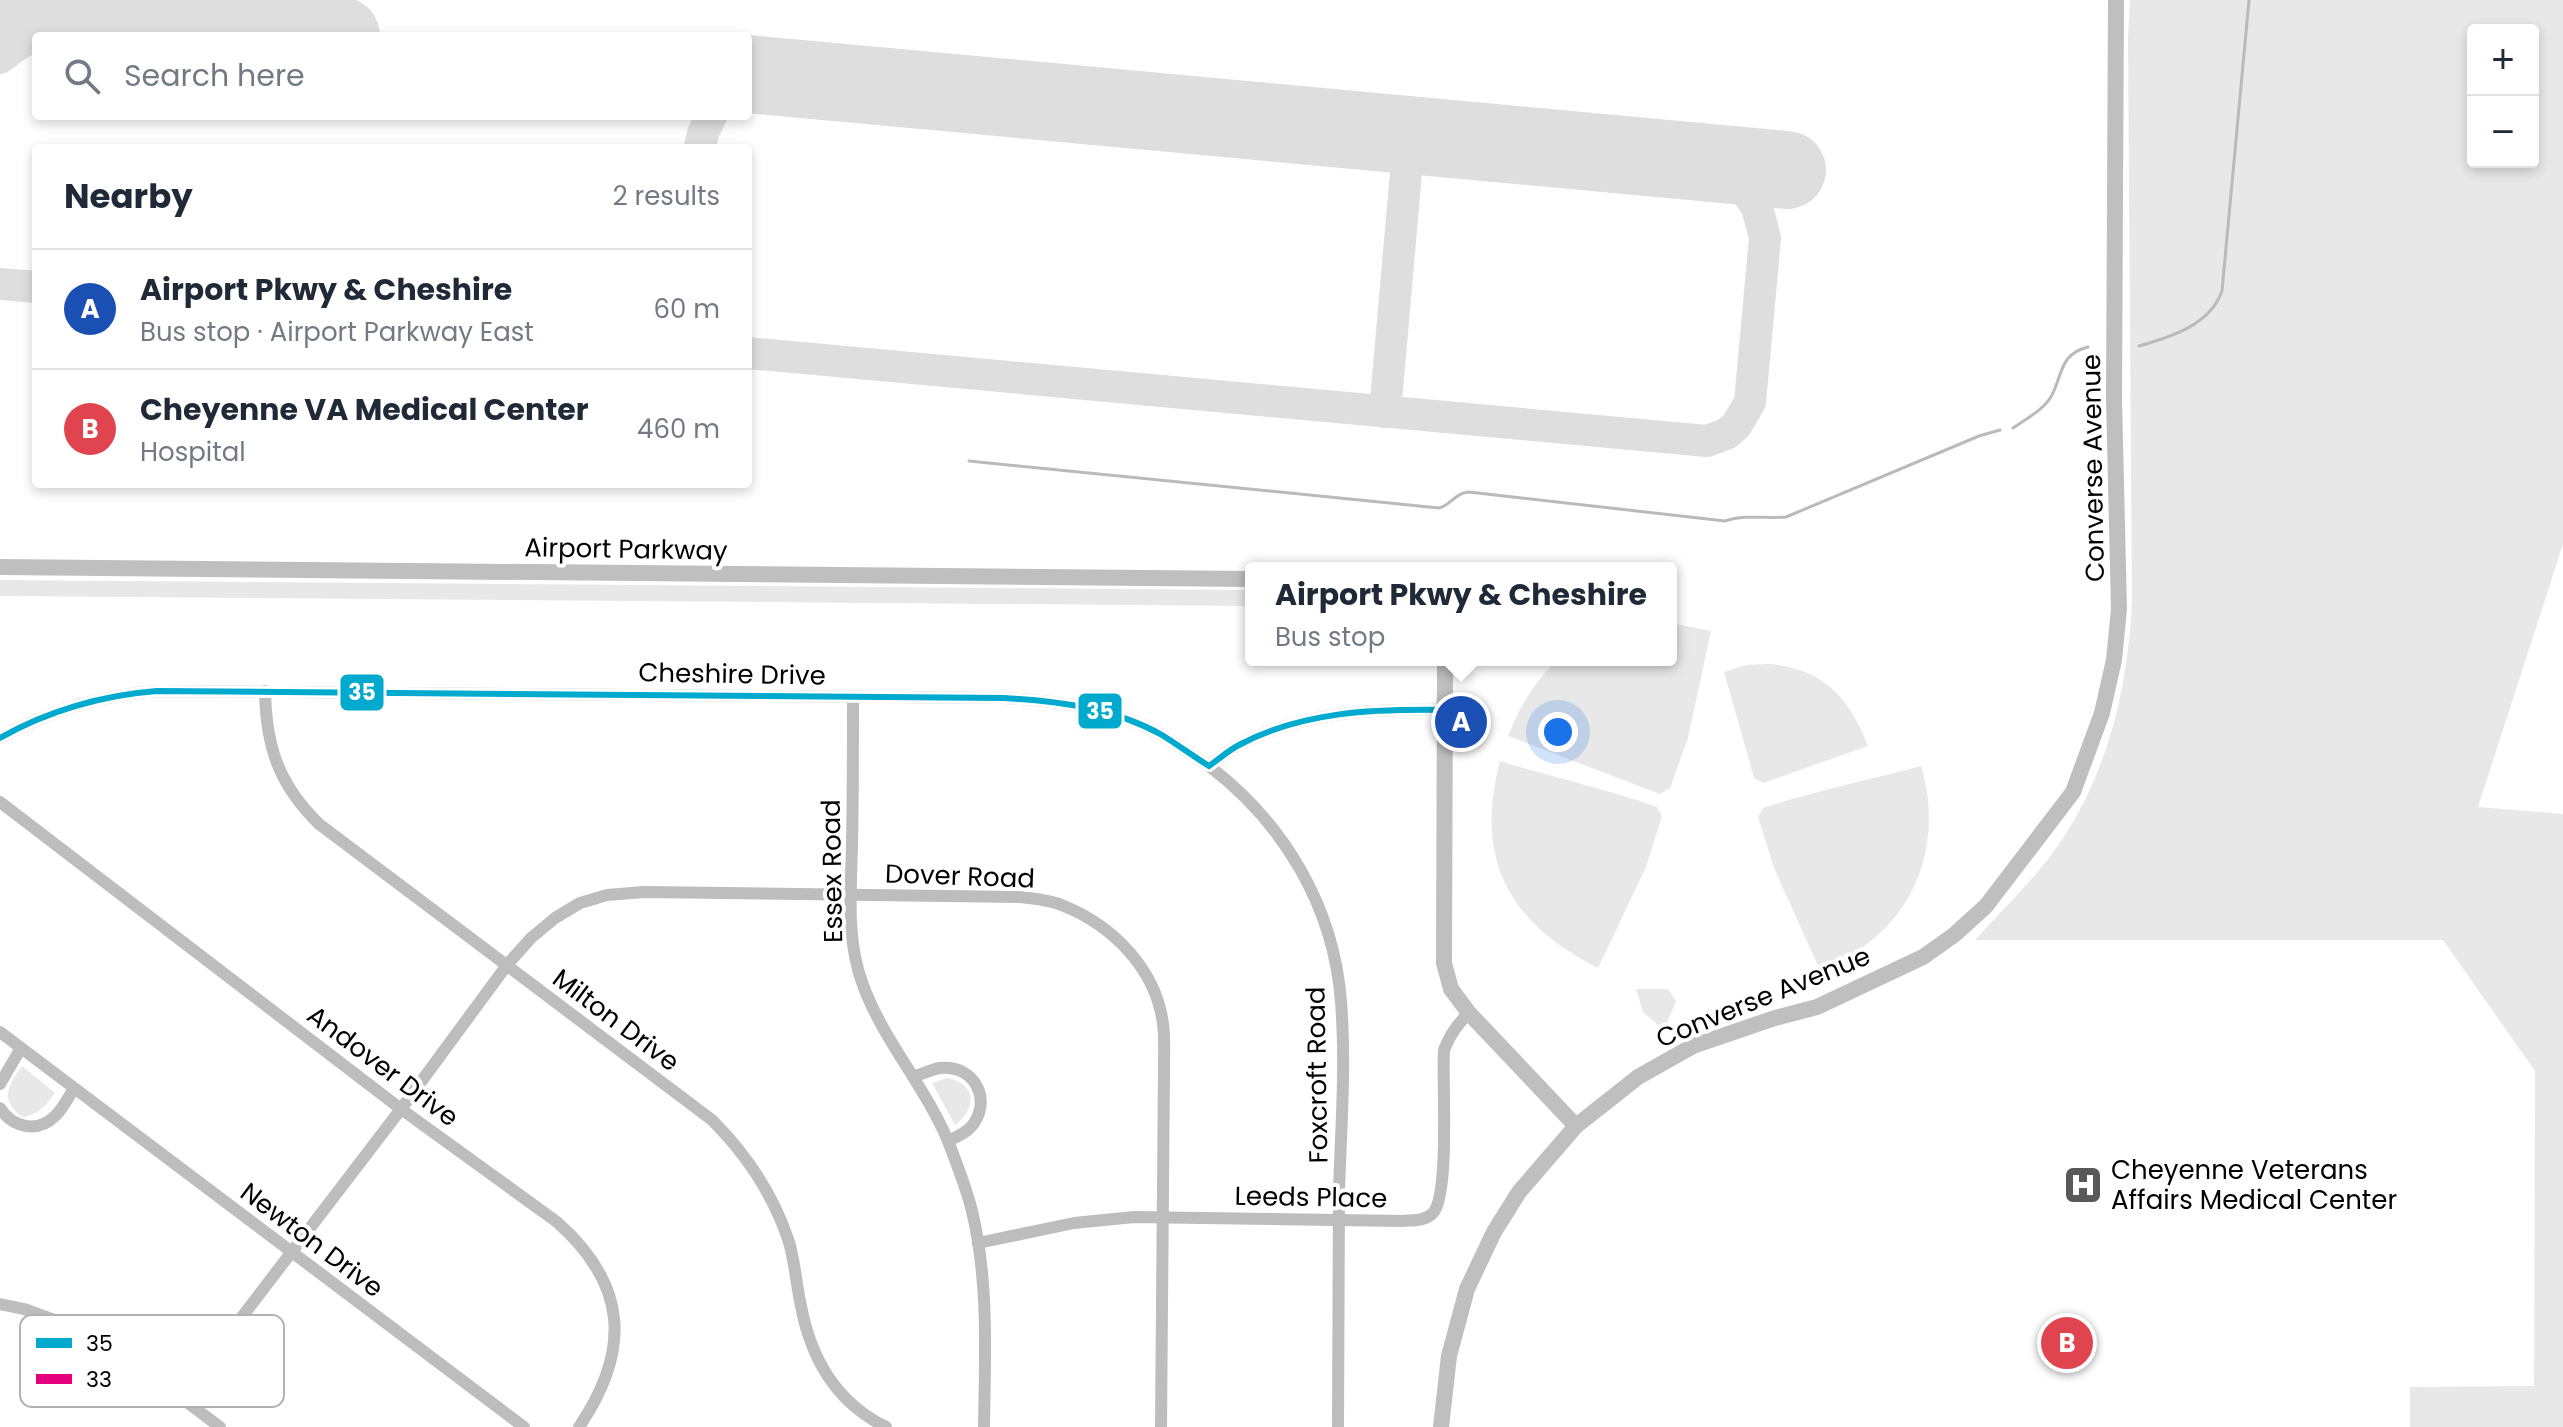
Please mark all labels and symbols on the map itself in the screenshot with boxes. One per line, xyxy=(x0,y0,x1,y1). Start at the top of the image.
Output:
street label: Converse Avenue xyxy=(2073,354,2113,582)
street label: Airport Parkway xyxy=(524,529,728,569)
street label: Cheshire Drive xyxy=(638,654,826,694)
line badge: 35 xyxy=(339,673,385,712)
text: 35 xyxy=(348,677,376,708)
line badge: 35 xyxy=(1077,692,1123,730)
pin: A xyxy=(1435,692,1487,752)
text: 35 xyxy=(1086,696,1114,727)
your location xyxy=(1538,712,1578,752)
street label: Essex Road xyxy=(813,799,851,943)
street label: Dover Road xyxy=(884,855,1036,897)
street label: Converse Avenue xyxy=(1651,938,1875,1056)
street label: Milton Drive xyxy=(545,960,687,1080)
street label: Foxcroft Road xyxy=(1297,986,1337,1164)
street label: Andover Drive xyxy=(300,997,466,1135)
place label: Cheyenne Veterans Affairs Medical Center xyxy=(2111,1152,2397,1218)
hospital icon: Cheyenne Veterans Affairs Medical Center xyxy=(2062,1164,2104,1206)
street label: Newton Drive xyxy=(233,1174,391,1306)
street label: Leeds Place xyxy=(1234,1178,1388,1216)
pin: B xyxy=(2041,1313,2093,1373)
legend xyxy=(20,1315,284,1407)
text: 35 xyxy=(86,1328,113,1359)
text: 33 xyxy=(86,1364,112,1395)

